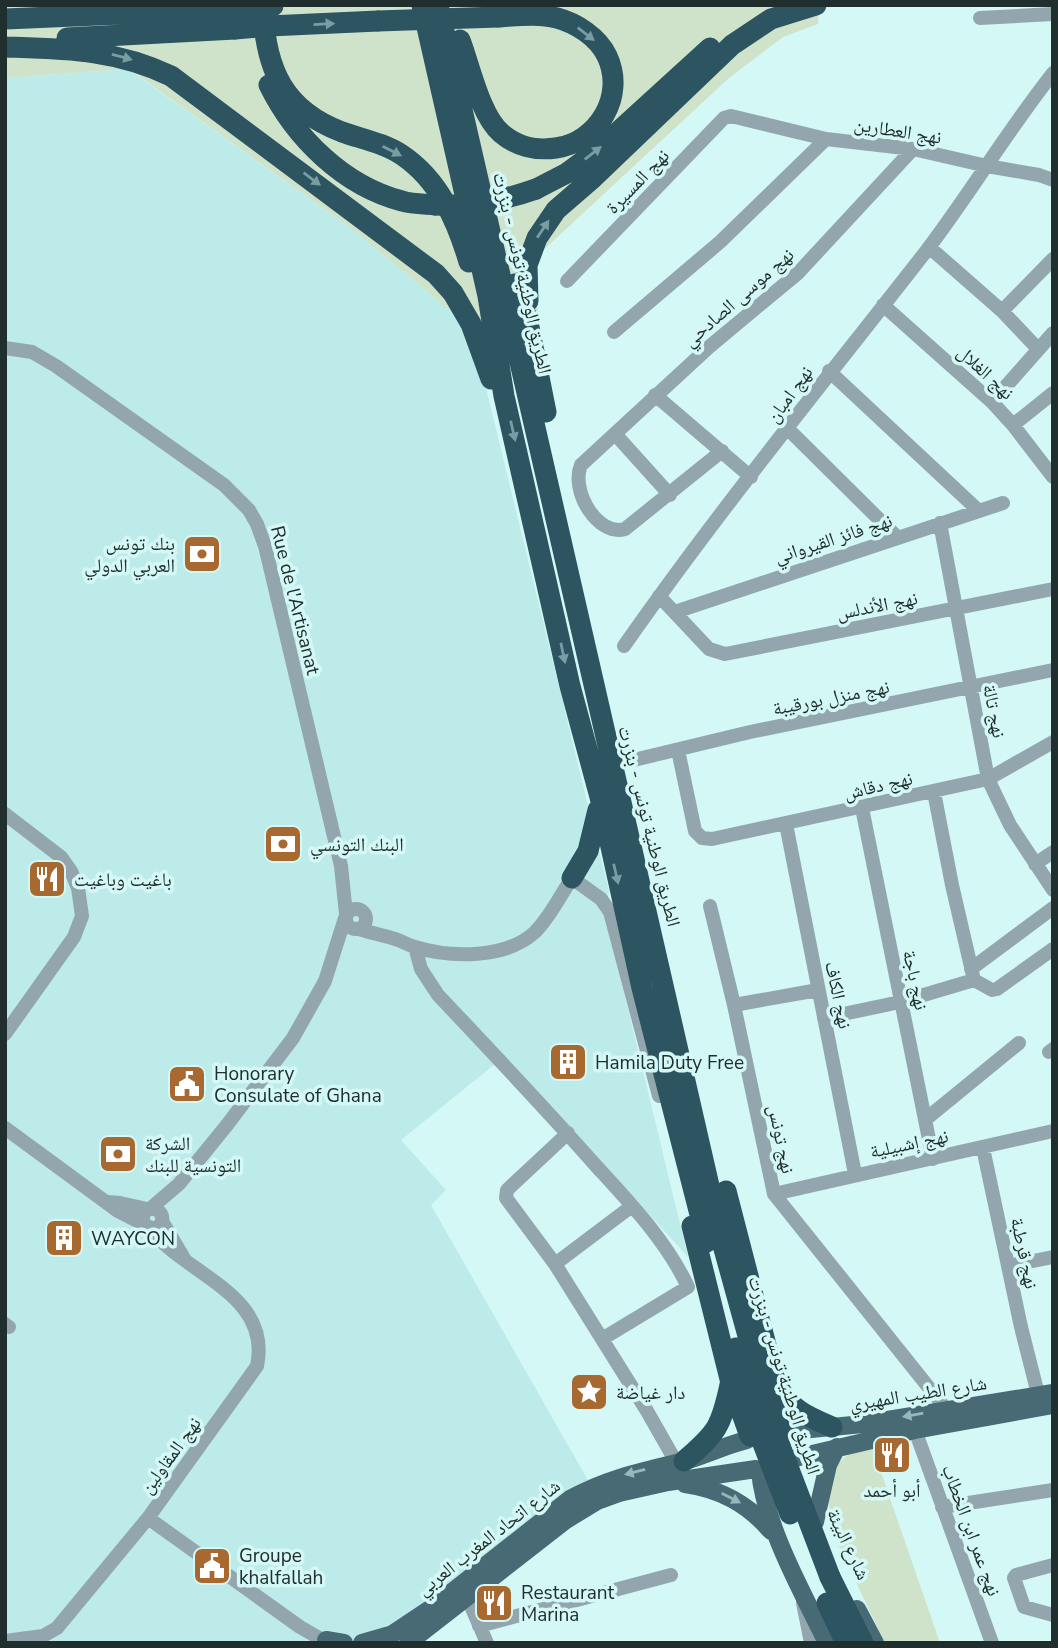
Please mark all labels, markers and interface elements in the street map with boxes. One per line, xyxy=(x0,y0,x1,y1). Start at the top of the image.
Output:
one-way arrow xyxy=(313,18,335,29)
one-way arrow xyxy=(577,26,595,40)
one-way arrow xyxy=(111,52,133,63)
street label: نهج العطارين xyxy=(852,111,943,151)
street label: نهج المسيرة xyxy=(600,143,675,220)
one-way arrow xyxy=(382,145,402,156)
one-way arrow xyxy=(584,146,602,161)
street label: الطريق الوطنية تونس - بنزرت xyxy=(486,170,558,376)
one-way arrow xyxy=(302,172,320,187)
one-way arrow xyxy=(537,219,550,239)
street label: نهج موسى الصادحي xyxy=(678,242,801,355)
street label: نهج الغلال xyxy=(951,340,1020,406)
street label: نهج امبان xyxy=(760,361,819,428)
one-way arrow xyxy=(508,420,519,442)
street label: نهج فائز القيرواني xyxy=(771,508,896,572)
street label: Rue de l'Artisanat xyxy=(264,523,326,678)
place label: بنك تونس العربي الدولي xyxy=(84,531,175,581)
bank icon: بنك تونس العربي الدولي xyxy=(181,533,223,575)
street label: نهج الأندلس xyxy=(834,585,920,627)
one-way arrow xyxy=(558,642,569,664)
street label: نهج منزل بورقيبة xyxy=(771,674,892,722)
street label: نهج تالة xyxy=(976,682,1012,740)
street label: الطريق الوطنية تونس - بنزرت xyxy=(612,723,687,929)
street label: نهج دقاش xyxy=(841,765,915,807)
bank icon: البنك التونسي xyxy=(262,823,304,865)
place label: البنك التونسي xyxy=(310,832,404,860)
restaurant icon: باغيت وباغيت xyxy=(26,858,68,900)
one-way arrow xyxy=(611,863,622,885)
place label: باغيت وباغيت xyxy=(74,867,172,893)
street label: نهج باجة xyxy=(896,948,934,1013)
street label: نهج الكاف xyxy=(818,959,858,1031)
building icon: Hamila Duty Free xyxy=(547,1041,589,1083)
place label: Hamila Duty Free xyxy=(595,1050,744,1076)
place label: Honorary Consulate of Ghana xyxy=(214,1061,382,1109)
public building icon: Honorary Consulate of Ghana xyxy=(166,1063,208,1105)
street label: نهج تونس xyxy=(761,1102,801,1176)
street label: نهج إشبيلية xyxy=(868,1123,951,1165)
place label: الشركة التونسية للبنك xyxy=(145,1131,241,1179)
bank icon: الشركة التونسية للبنك xyxy=(97,1133,139,1175)
street label: نهج قرطبة xyxy=(1004,1215,1044,1291)
building icon: WAYCON xyxy=(43,1217,85,1259)
place label: WAYCON xyxy=(91,1226,175,1252)
street label: الطريق الوطنية تونس - بنزرت xyxy=(742,1273,827,1478)
street label: شارع الطيب المهيري xyxy=(848,1370,989,1419)
place icon: دار غياضة xyxy=(568,1371,610,1413)
place label: دار غياضة xyxy=(616,1380,686,1406)
one-way arrow xyxy=(902,1410,924,1421)
street label: نهج المقاولين xyxy=(134,1412,208,1499)
restaurant icon: أبو أحمد xyxy=(871,1434,913,1476)
street label: نهج عمر ابن الخطاب xyxy=(935,1461,1007,1600)
one-way arrow xyxy=(624,1467,646,1478)
street label: شارع اتحاد المغرب العربي xyxy=(411,1473,567,1604)
place label: أبو أحمد xyxy=(864,1478,920,1504)
one-way arrow xyxy=(721,1492,741,1504)
street label: شارع البيئة xyxy=(820,1504,876,1584)
place label: Groupe khalfallah xyxy=(239,1543,323,1591)
public building icon: Groupe khalfallah xyxy=(191,1545,233,1587)
place label: Restaurant Marina xyxy=(521,1580,615,1628)
restaurant icon: Restaurant Marina xyxy=(473,1582,515,1624)

